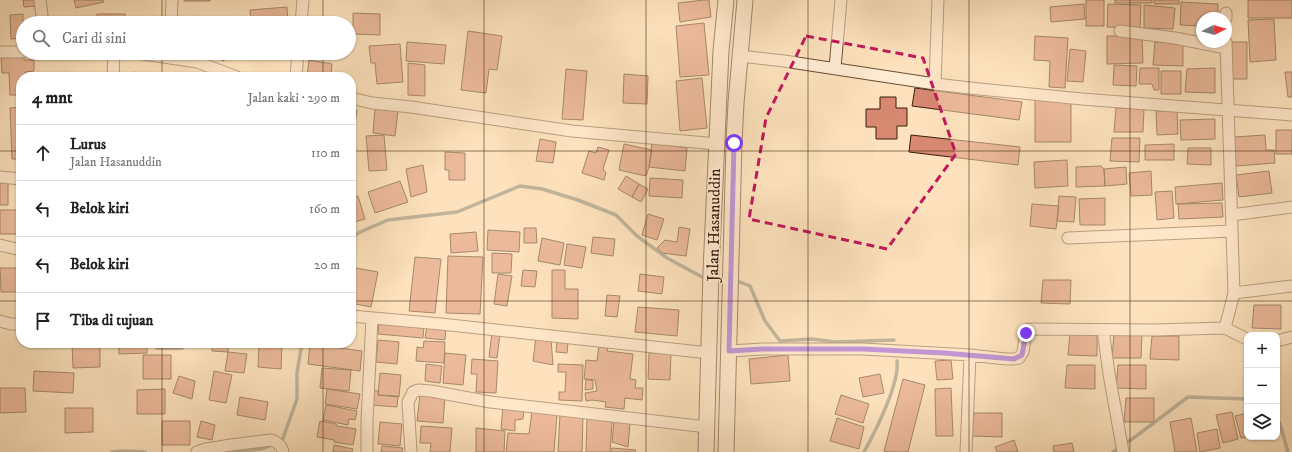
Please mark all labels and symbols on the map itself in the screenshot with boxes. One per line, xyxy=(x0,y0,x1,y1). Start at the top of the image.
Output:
north arrow xyxy=(1196,12,1232,48)
route start xyxy=(725,134,743,152)
street label: Jalan Hasanuddin xyxy=(703,168,725,284)
route end xyxy=(1017,324,1035,342)

